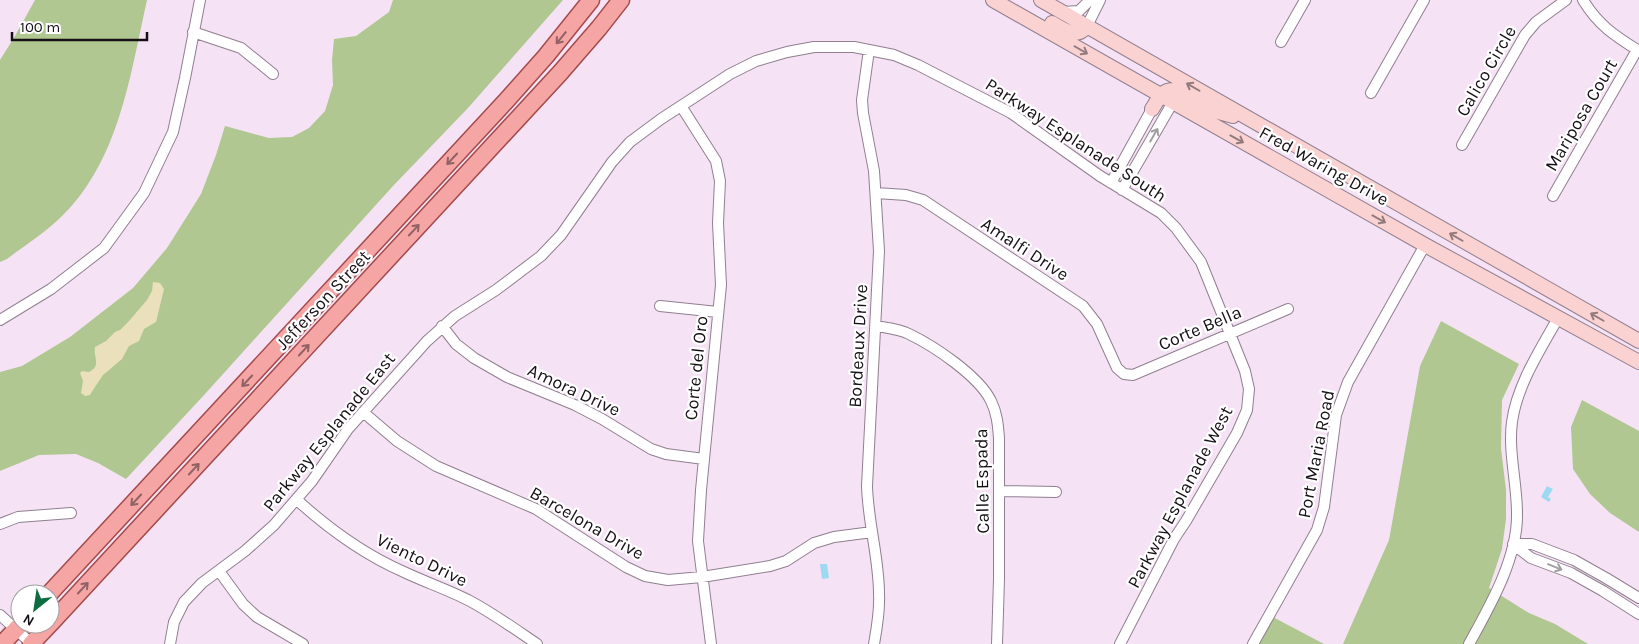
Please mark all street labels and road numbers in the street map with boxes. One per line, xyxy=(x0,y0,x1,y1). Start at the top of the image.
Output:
street label: Calico Circle xyxy=(1451,22,1521,120)
street label: Mariposa Court xyxy=(1540,55,1622,175)
street label: Parkway Esplanade South xyxy=(981,73,1171,207)
street label: Fred Waring Drive xyxy=(1255,121,1393,211)
street label: Amalfi Drive xyxy=(977,213,1073,285)
street label: Jefferson Street xyxy=(271,245,375,354)
street label: Bordeaux Drive xyxy=(844,284,872,408)
street label: Corte Bella xyxy=(1155,301,1245,355)
street label: Corte del Oro xyxy=(680,315,712,421)
street label: Parkway Esplanade East xyxy=(258,348,400,516)
street label: Amora Drive xyxy=(524,359,624,421)
street label: Port Maria Road xyxy=(1293,388,1339,520)
street label: Parkway Esplanade West xyxy=(1123,402,1237,592)
street label: Calle Espada xyxy=(970,428,994,534)
street label: Barcelona Drive xyxy=(526,481,648,565)
street label: Viento Drive xyxy=(373,529,471,591)

